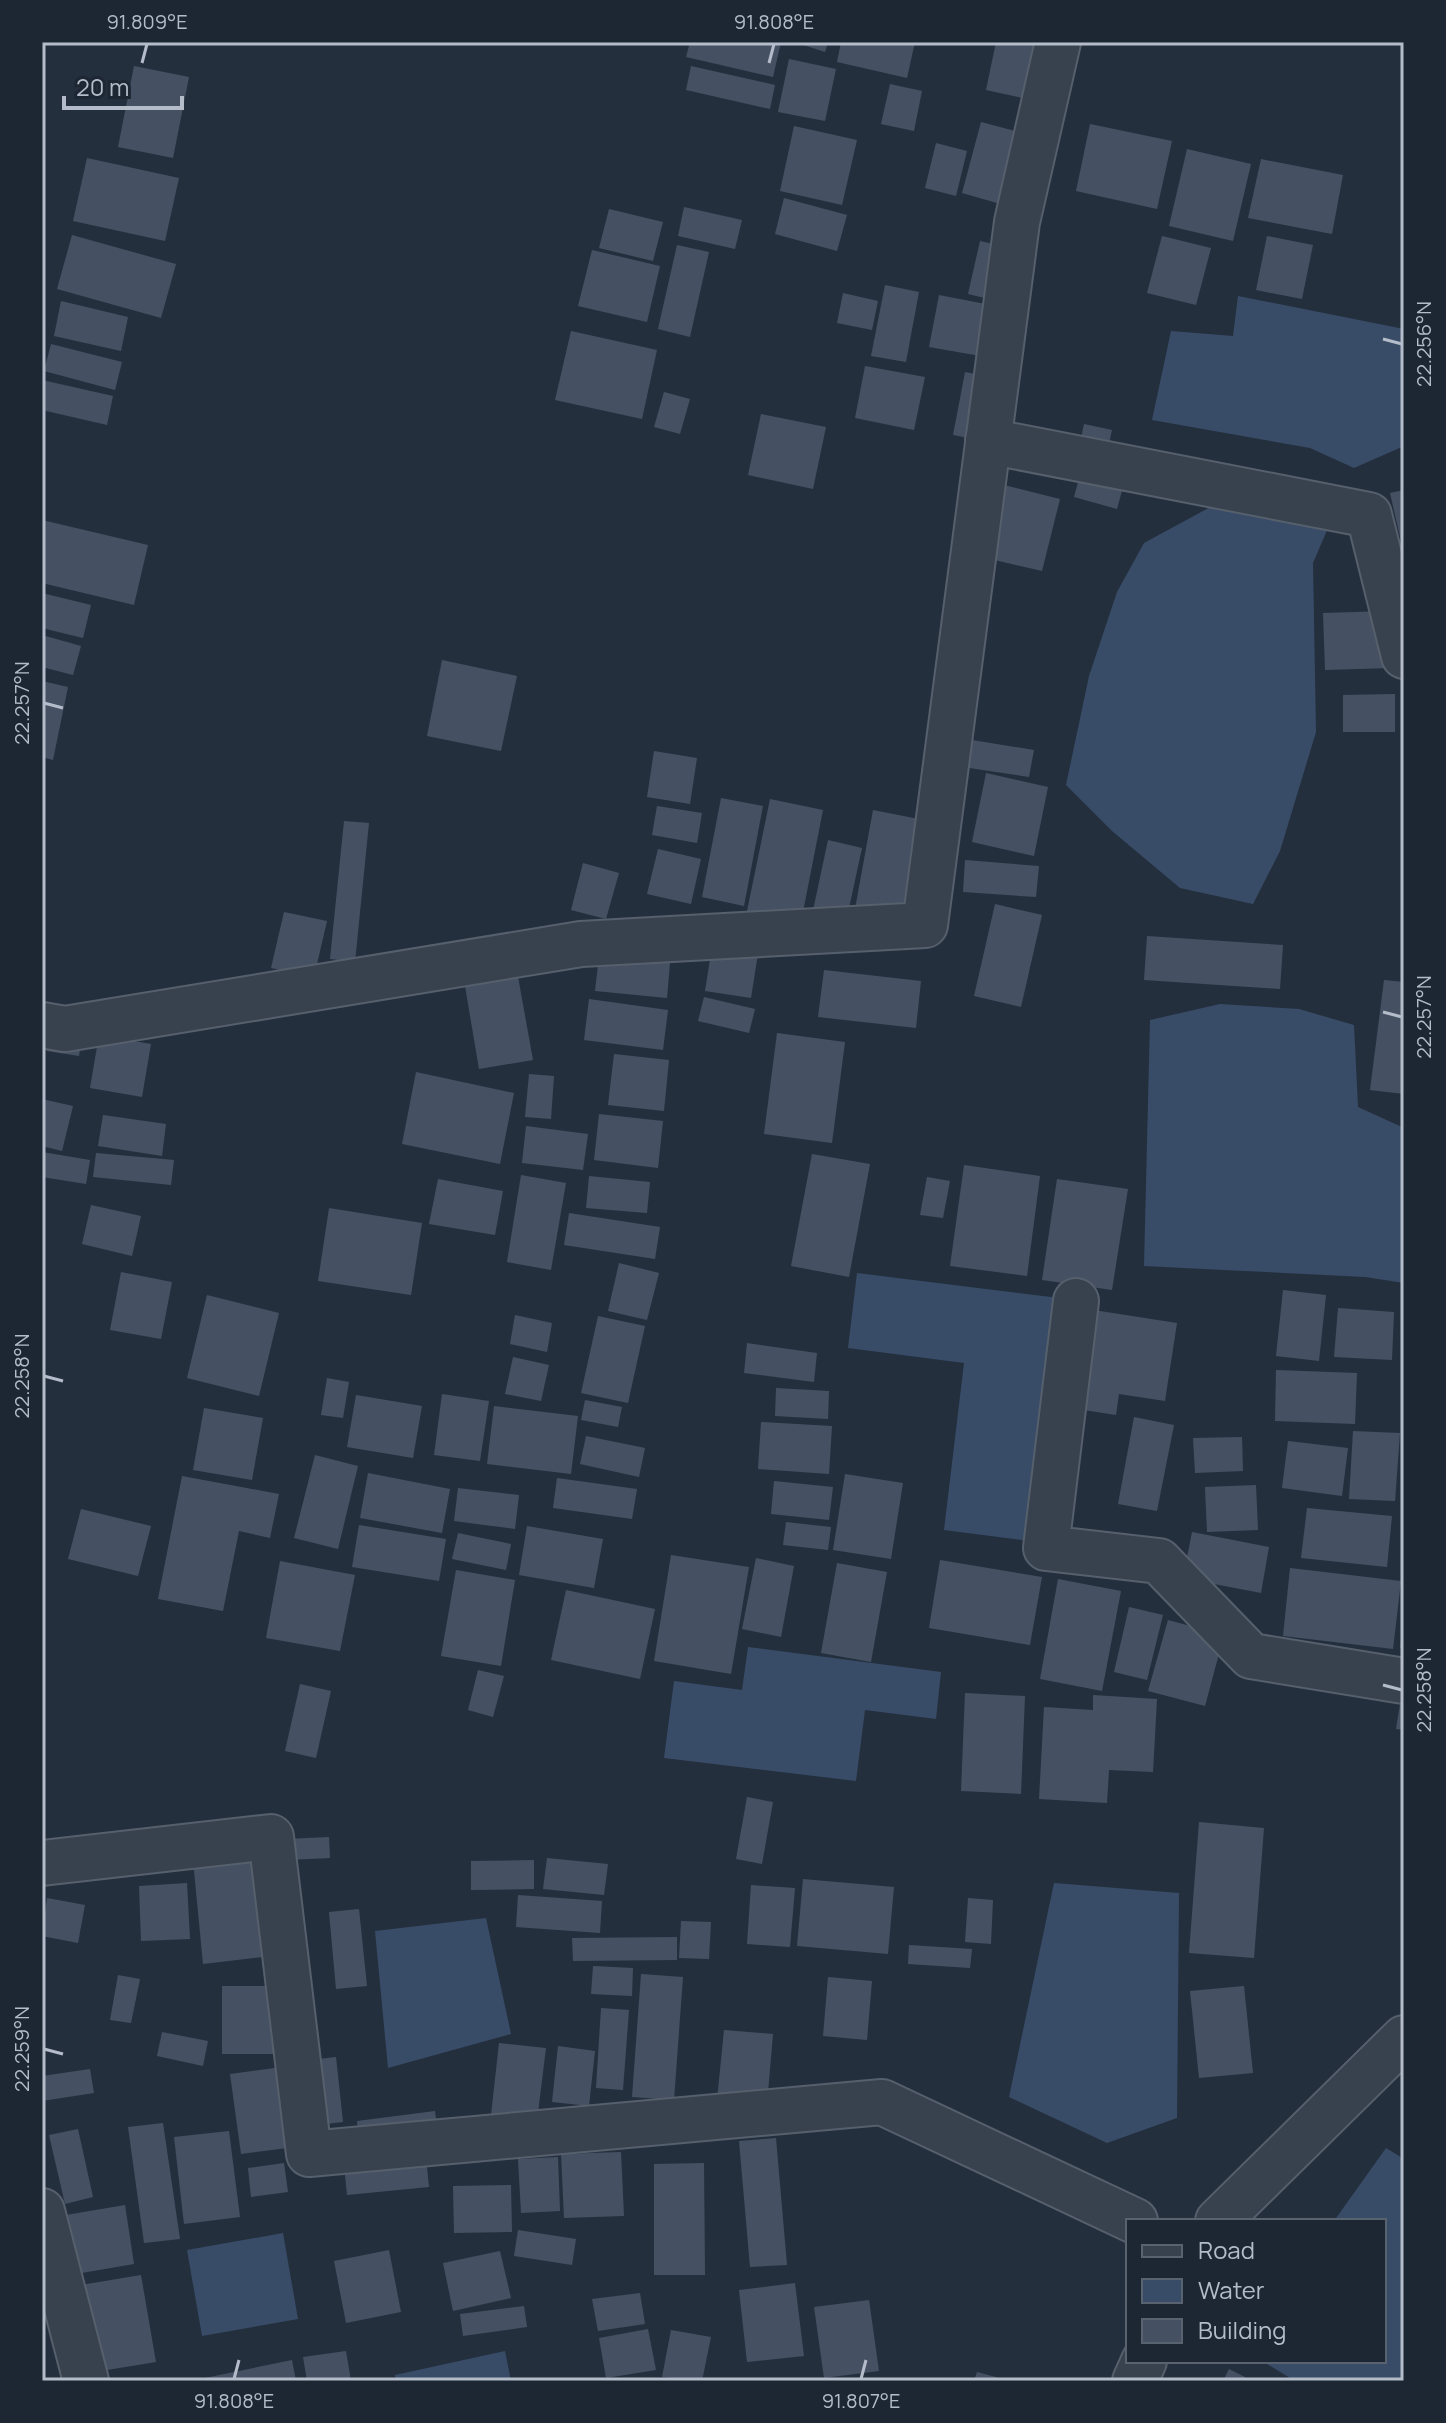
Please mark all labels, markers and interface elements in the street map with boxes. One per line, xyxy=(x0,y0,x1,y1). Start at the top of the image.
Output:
text: 91.809°E xyxy=(106,8,188,35)
text: 91.808°E xyxy=(734,8,814,35)
scale bar xyxy=(64,60,182,110)
text: 20 m xyxy=(76,70,129,103)
text: 22.256°N xyxy=(1410,301,1437,387)
text: 22.257°N xyxy=(8,661,35,745)
text: 22.257°N xyxy=(1410,975,1437,1059)
text: 22.258°N xyxy=(8,1333,35,1419)
text: 22.258°N xyxy=(1410,1647,1437,1733)
text: 22.259°N xyxy=(8,2006,35,2092)
legend xyxy=(1126,2219,1386,2363)
text: Road xyxy=(1198,2233,1255,2266)
text: Water xyxy=(1198,2273,1265,2306)
text: Building xyxy=(1198,2313,1286,2346)
text: 91.808°E xyxy=(194,2387,274,2414)
text: 91.807°E xyxy=(822,2387,900,2414)

